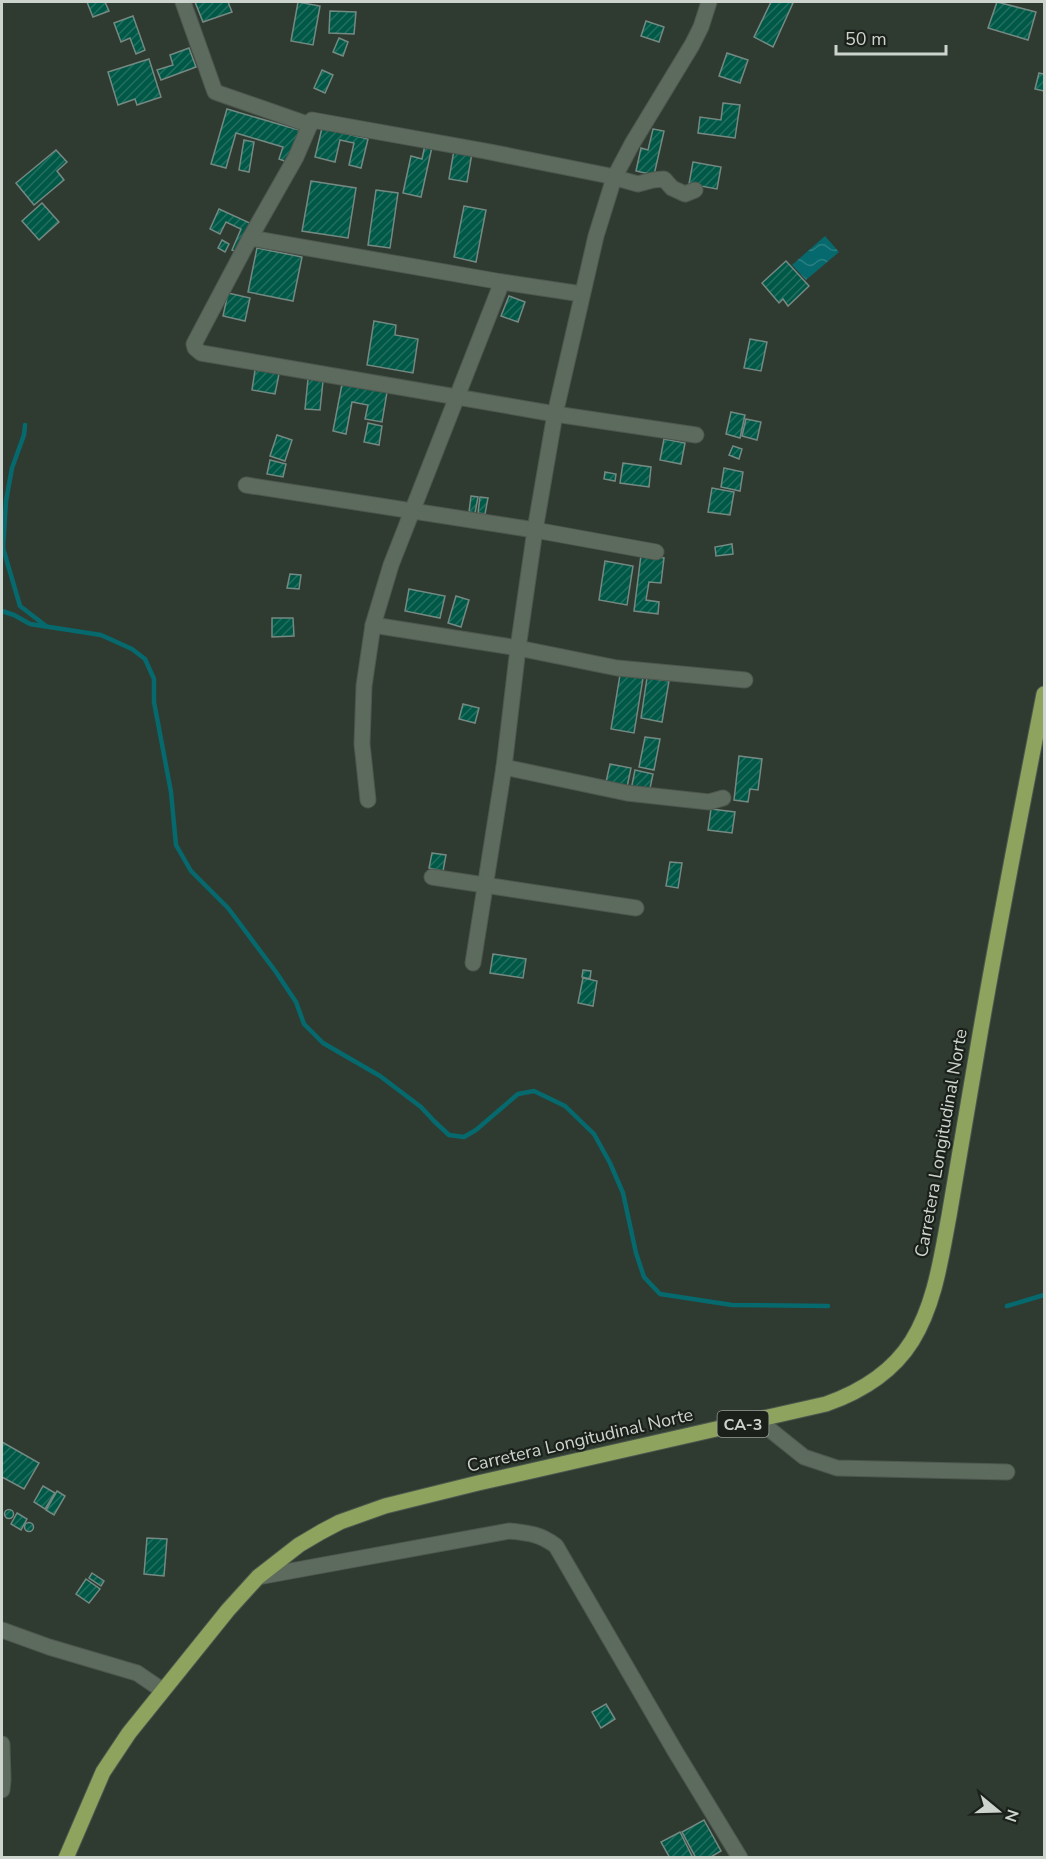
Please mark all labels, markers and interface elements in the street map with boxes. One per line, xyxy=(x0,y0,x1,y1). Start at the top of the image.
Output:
scale bar xyxy=(836,18,946,56)
text: 50 m xyxy=(845,27,887,51)
street label: Carretera Longitudinal Norte xyxy=(909,1027,973,1259)
street label: Carretera Longitudinal Norte xyxy=(465,1402,695,1478)
road number: CA-3 xyxy=(718,1411,768,1437)
north arrow xyxy=(968,1781,1028,1841)
text: N xyxy=(999,1806,1024,1825)

